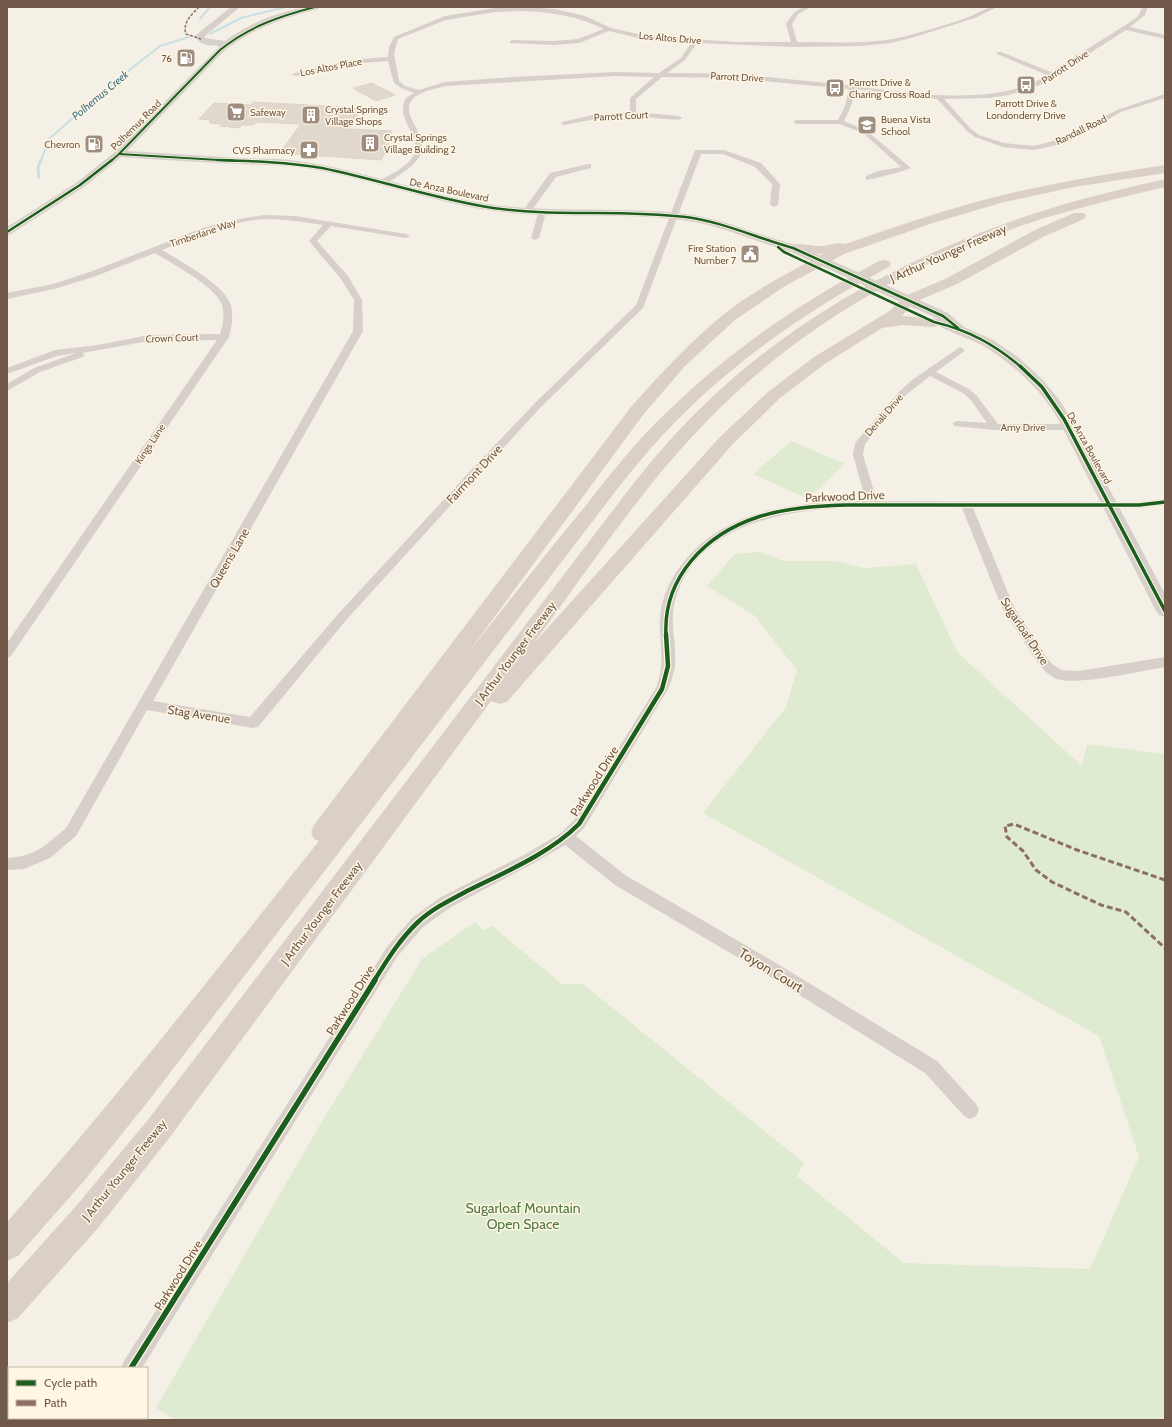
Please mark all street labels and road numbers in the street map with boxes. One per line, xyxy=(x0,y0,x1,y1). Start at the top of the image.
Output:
street label: Los Altos Drive xyxy=(638,29,702,47)
street label: Parrott Drive xyxy=(1039,47,1091,87)
street label: Los Altos Place xyxy=(299,55,363,79)
street label: Parrott Drive xyxy=(710,69,764,85)
street label: Polhemus Road xyxy=(108,97,164,153)
street label: Parrott Court xyxy=(594,108,649,124)
street label: Randall Road xyxy=(1053,112,1109,148)
street label: De Anza Boulevard xyxy=(408,175,490,205)
street label: Timberlane Way xyxy=(168,216,238,250)
street label: J Arthur Younger Freeway xyxy=(886,220,1009,286)
street label: Crown Court xyxy=(145,331,199,345)
street label: Denali Drive xyxy=(862,391,906,439)
street label: De Anza Boulevard xyxy=(1064,410,1114,486)
street label: Kings Lane xyxy=(132,421,168,467)
street label: Amy Drive xyxy=(1001,421,1045,434)
street label: Fairmont Drive xyxy=(443,441,505,507)
street label: Parkwood Drive xyxy=(805,487,885,505)
street label: Queens Lane xyxy=(206,525,252,591)
street label: Sugarloaf Drive xyxy=(998,594,1052,668)
street label: J Arthur Younger Freeway xyxy=(470,598,559,709)
street label: Stag Avenue xyxy=(167,702,231,726)
street label: Parkwood Drive xyxy=(567,743,621,819)
street label: J Arthur Younger Freeway xyxy=(276,858,365,969)
street label: Toyon Court xyxy=(735,944,807,996)
street label: Parkwood Drive xyxy=(323,962,377,1038)
street label: J Arthur Younger Freeway xyxy=(78,1116,170,1225)
street label: Parkwood Drive xyxy=(151,1237,205,1313)

